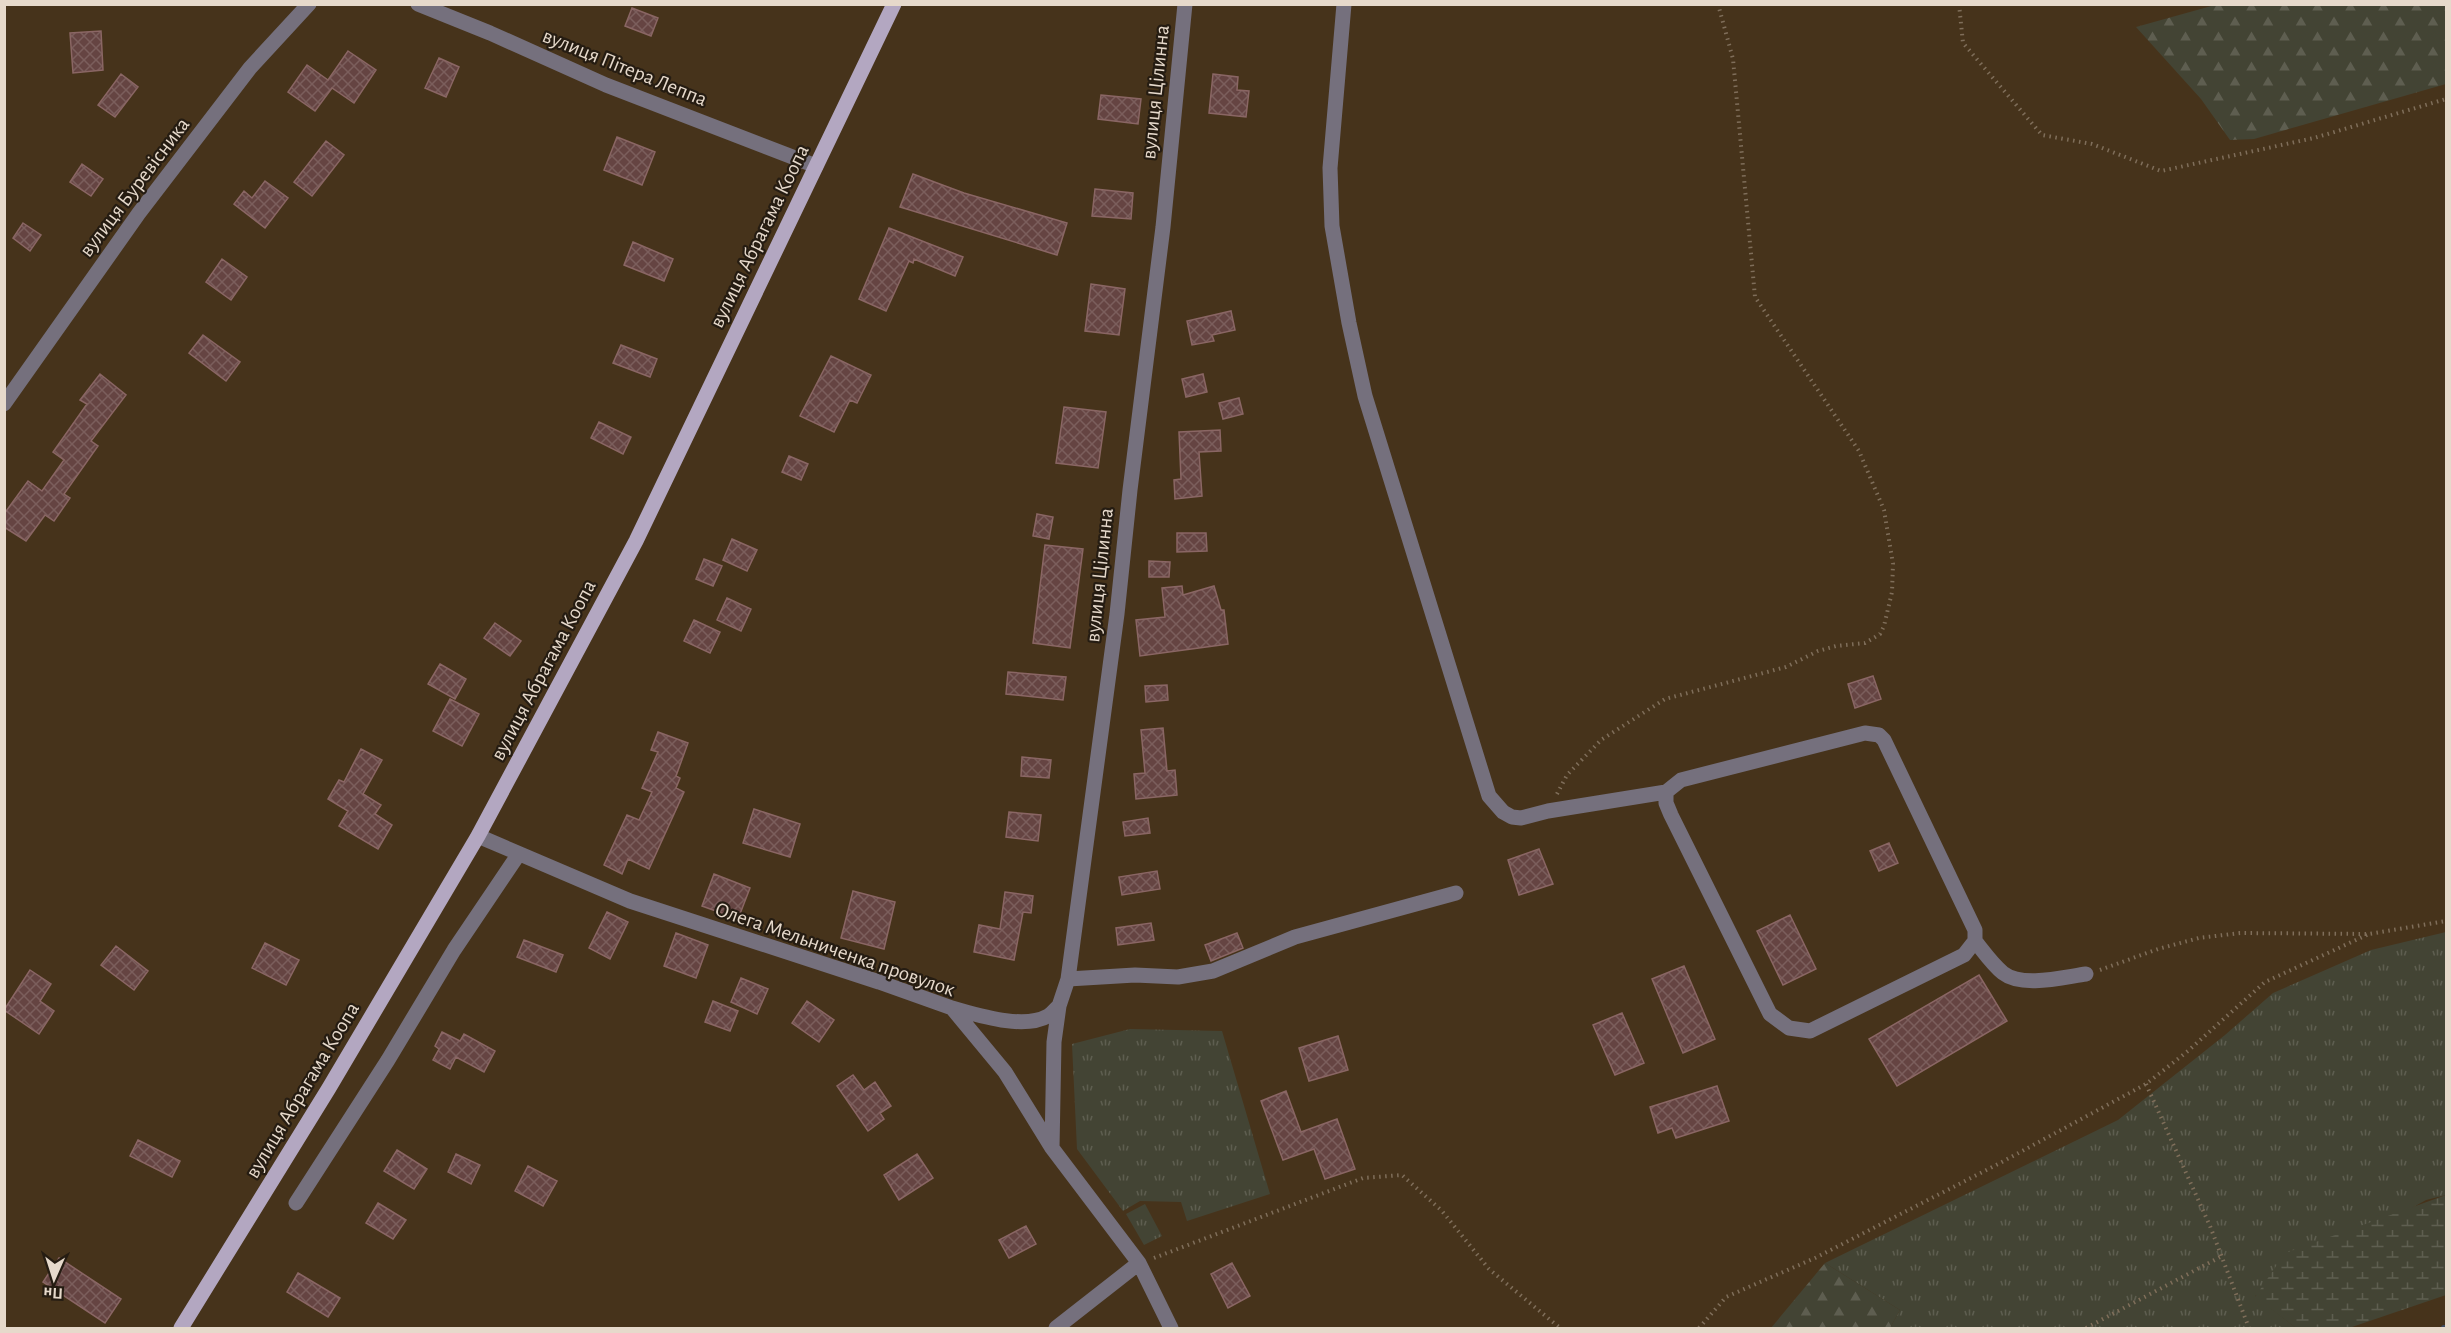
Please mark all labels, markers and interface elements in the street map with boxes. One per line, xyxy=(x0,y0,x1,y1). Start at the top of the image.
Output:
street label: вулиця Цілинна xyxy=(1138,23,1173,160)
street label: вулиця Пітера Леппа xyxy=(540,25,710,110)
street label: вулиця Буревісника xyxy=(75,114,194,261)
street label: вулиця Абрагама Коопа xyxy=(706,141,813,331)
street label: вулиця Цілинна xyxy=(1082,506,1117,643)
street label: вулиця Абрагама Коопа xyxy=(487,576,600,764)
street label: Олега Мельниченка провулок xyxy=(712,898,958,1001)
street label: вулиця Абрагама Коопа xyxy=(242,998,363,1182)
north arrow xyxy=(24,1249,84,1309)
text: Пн xyxy=(43,1284,63,1301)

